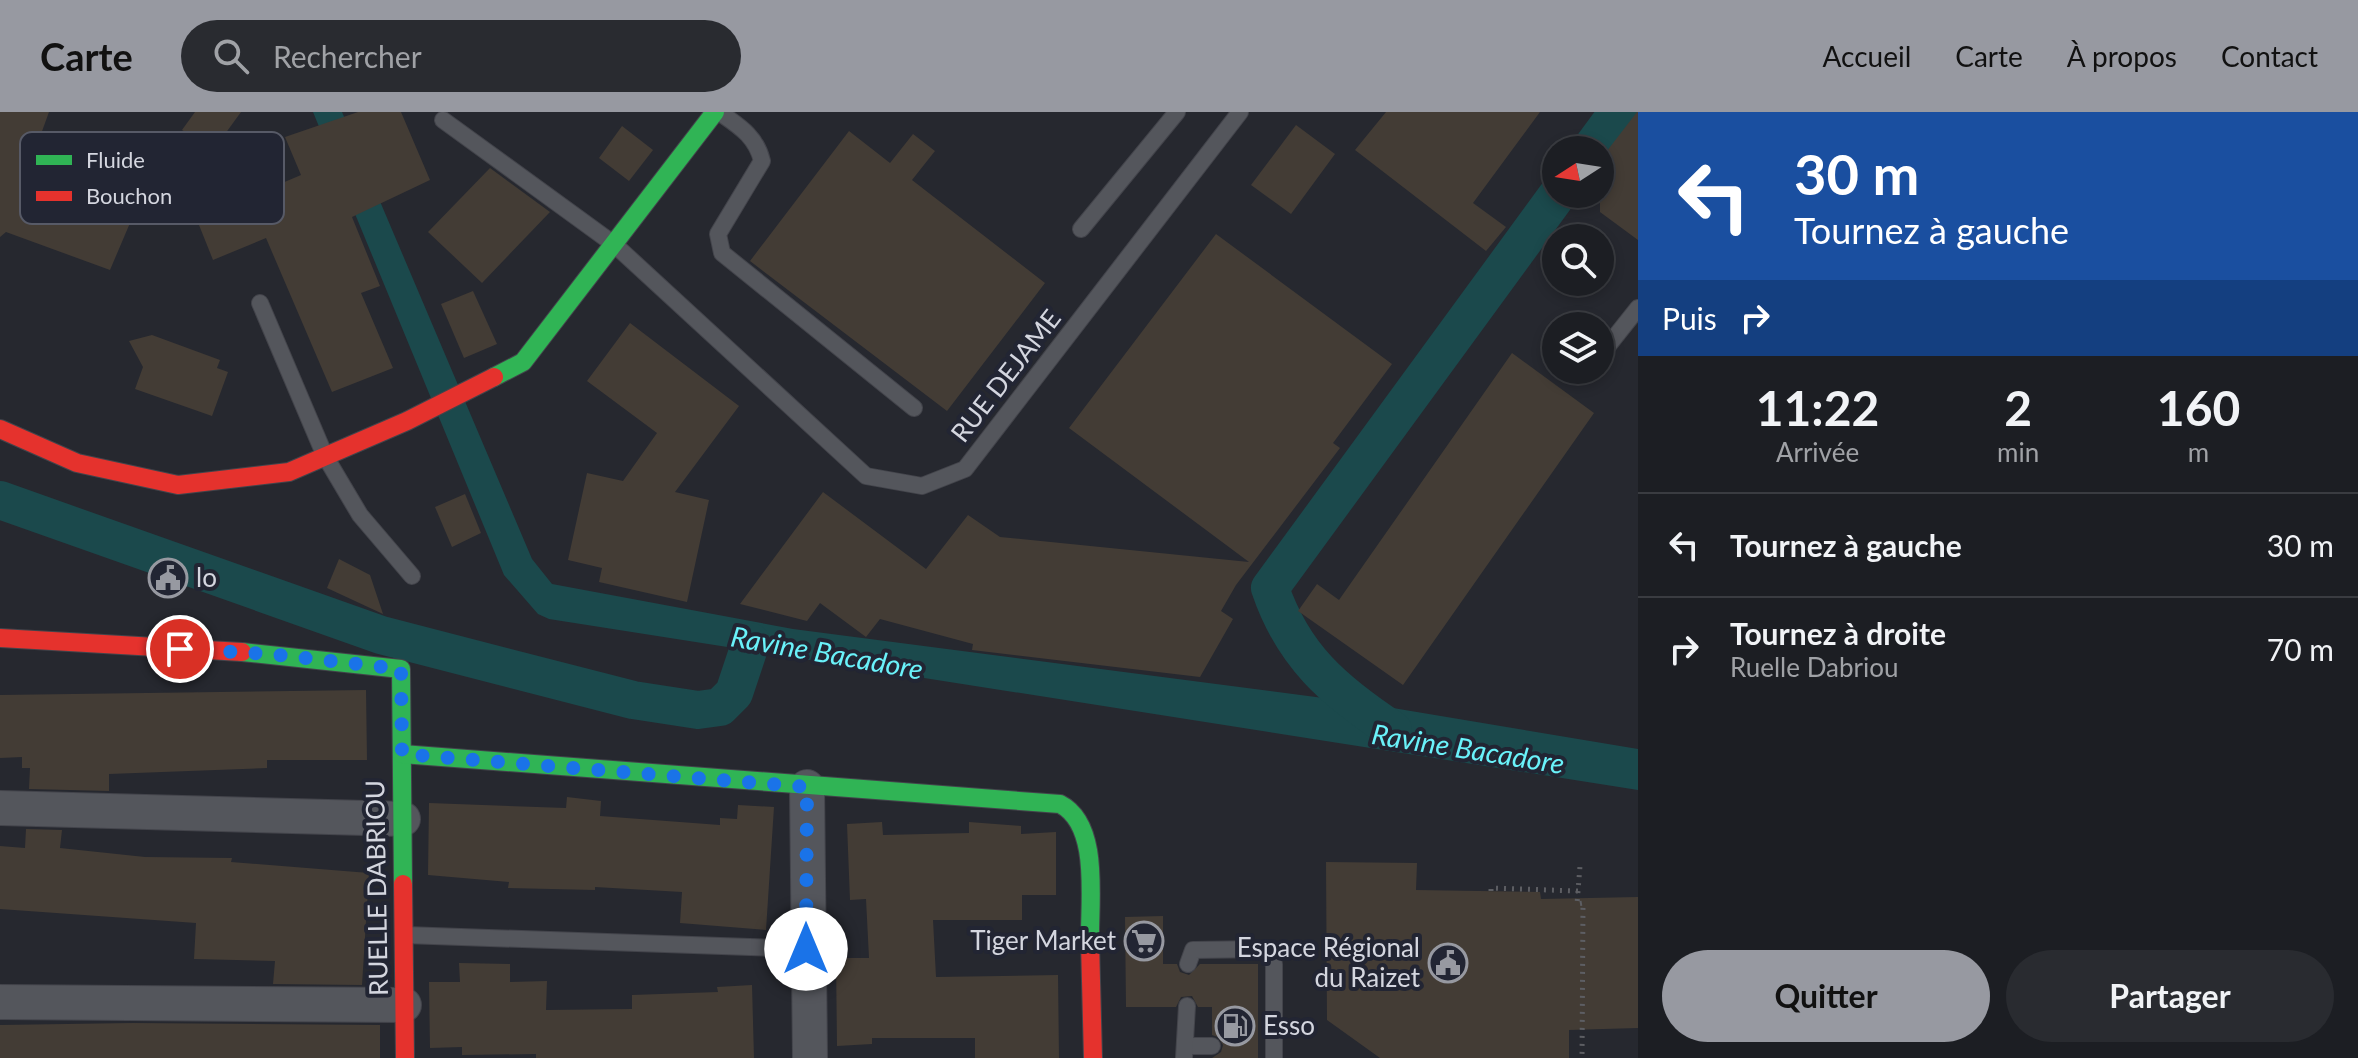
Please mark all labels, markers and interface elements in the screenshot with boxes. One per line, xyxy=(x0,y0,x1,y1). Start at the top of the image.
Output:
search box xyxy=(181,20,741,92)
text: Carte xyxy=(40,33,133,79)
icon: search xyxy=(209,34,253,78)
text: Rechercher xyxy=(273,38,422,74)
text: Accueil xyxy=(1822,39,1911,73)
text: Carte xyxy=(1955,39,2023,73)
text: À propos xyxy=(2067,39,2177,73)
text: Contact xyxy=(2221,39,2318,73)
legend xyxy=(20,132,284,224)
north arrow xyxy=(1542,136,1614,208)
map controls xyxy=(1542,136,1614,384)
text: 30 m xyxy=(1794,140,1919,207)
icon: left xyxy=(1662,144,1766,248)
text: Fluide xyxy=(86,146,145,173)
text: Bouchon xyxy=(86,182,172,209)
text: Tournez à gauche xyxy=(1794,208,2069,252)
button: search xyxy=(1542,224,1614,296)
icon: right xyxy=(1733,296,1777,340)
text: Puis xyxy=(1662,300,1717,336)
street label: RUE DEJAME xyxy=(944,303,1067,448)
button: layers xyxy=(1542,312,1614,384)
text: 11:22 xyxy=(1756,379,1879,436)
text: 2 xyxy=(2004,379,2032,436)
text: 160 xyxy=(2157,379,2240,436)
text: Arrivée xyxy=(1776,436,1859,468)
text: min xyxy=(1997,436,2039,468)
text: m xyxy=(2188,436,2209,468)
icon: left xyxy=(1662,523,1706,567)
text: Tournez à gauche xyxy=(1730,527,1962,563)
text: 30 m xyxy=(2267,527,2334,563)
public building icon: lo xyxy=(147,557,189,599)
place label: lo xyxy=(196,561,217,593)
pin xyxy=(146,615,214,683)
text: Tournez à droite xyxy=(1730,615,1946,651)
water label: Ravine Bacadore xyxy=(729,618,926,686)
icon: arrive xyxy=(158,627,202,671)
icon: right xyxy=(1662,627,1706,671)
text: 70 m xyxy=(2267,631,2334,667)
text: Ruelle Dabriou xyxy=(1730,651,1899,683)
water label: Ravine Bacadore xyxy=(1370,716,1567,780)
street label: RUELLE DABRIOU xyxy=(358,780,394,996)
position arrow xyxy=(764,907,848,991)
supermarket icon: Tiger Market xyxy=(1123,920,1165,962)
place label: Tiger Market xyxy=(970,924,1117,956)
place label: Espace Régional du Raizet xyxy=(1237,931,1421,993)
public building icon: Espace Régional du Raizet xyxy=(1427,942,1469,984)
button: Quitter xyxy=(1662,950,1990,1042)
button: Partager xyxy=(2006,950,2334,1042)
fuel station icon: Esso xyxy=(1214,1005,1256,1047)
place label: Esso xyxy=(1263,1009,1315,1041)

